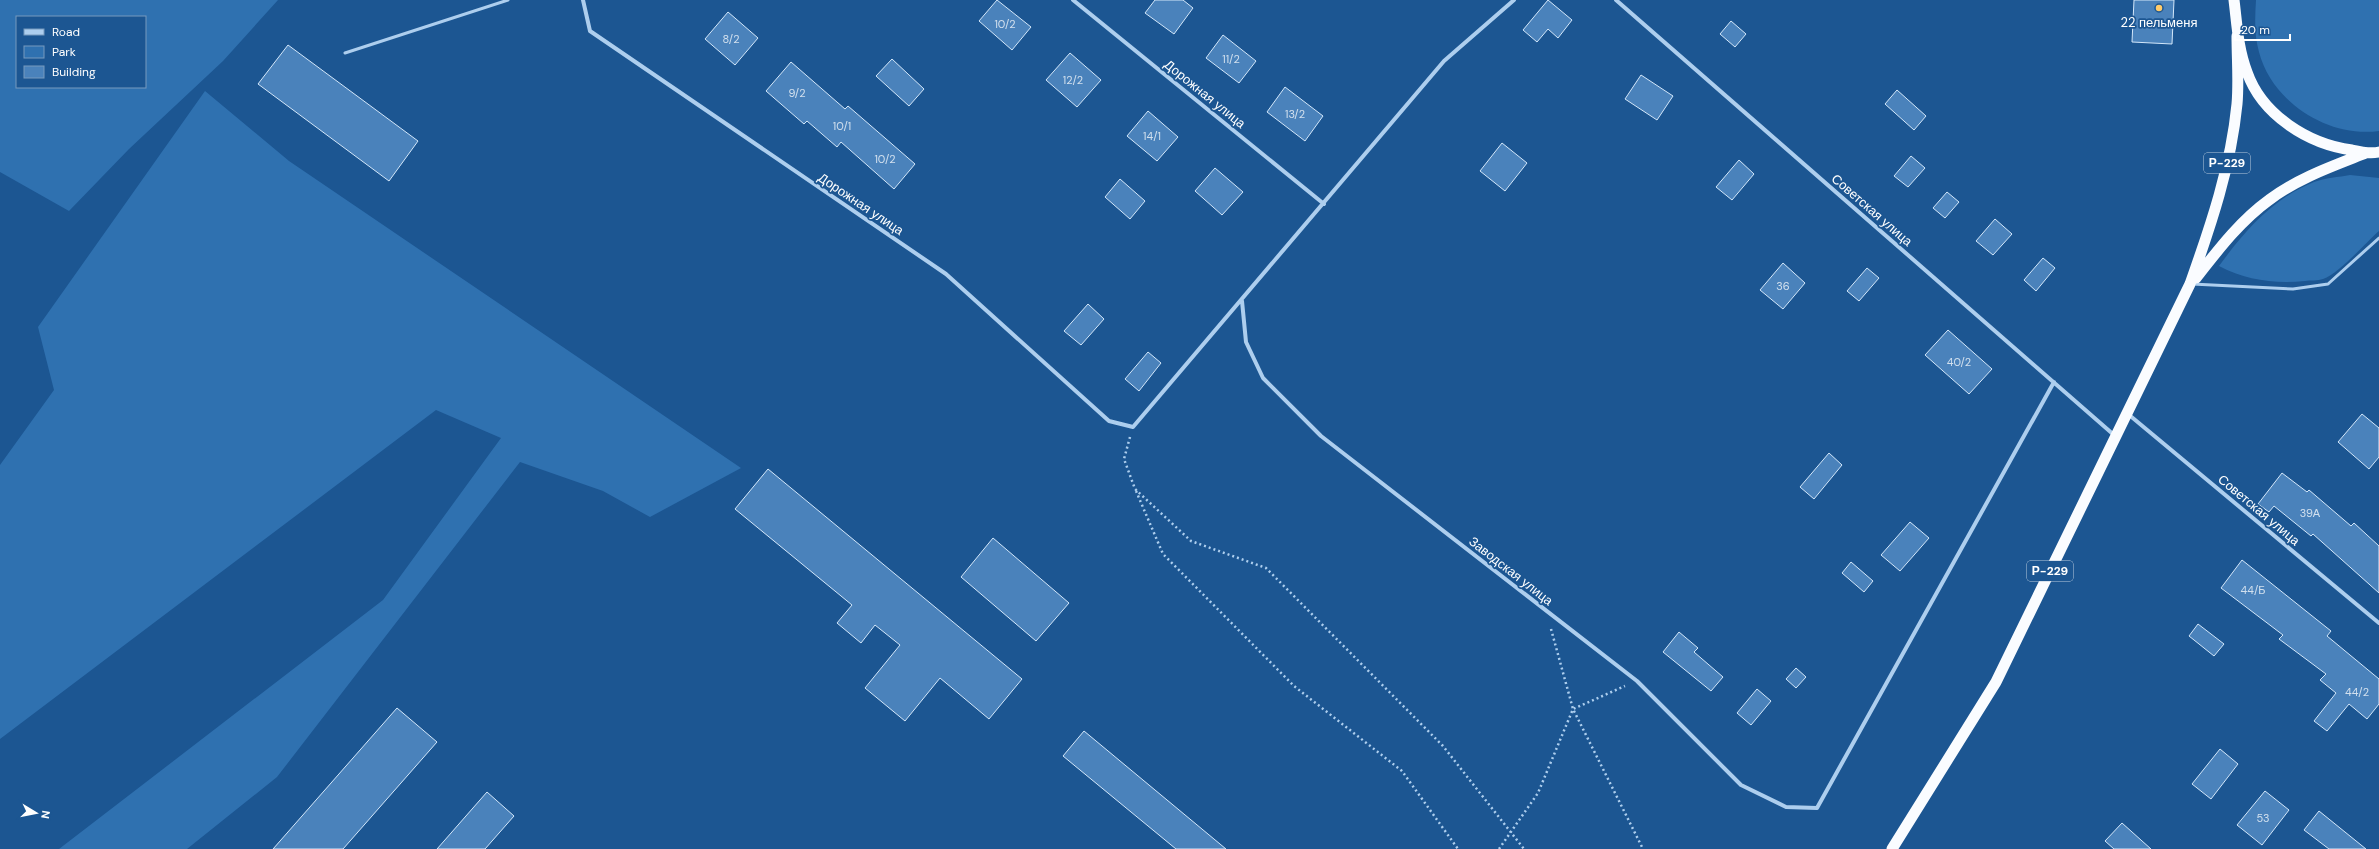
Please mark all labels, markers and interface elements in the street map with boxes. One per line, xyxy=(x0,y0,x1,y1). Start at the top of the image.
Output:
marker: 22 пельменя xyxy=(2154,3,2164,13)
place label: 22 пельменя xyxy=(2120,14,2198,31)
legend xyxy=(16,16,146,88)
scale bar xyxy=(2235,16,2290,42)
house number: 10/2 xyxy=(994,17,1016,31)
text: 20 m xyxy=(2241,22,2270,38)
text: Road xyxy=(52,24,80,40)
house number: 8/2 xyxy=(723,32,739,46)
text: Park xyxy=(52,44,76,60)
house number: 11/2 xyxy=(1222,52,1240,66)
street label: Дорожная улица xyxy=(1161,56,1250,133)
text: Building xyxy=(52,64,96,80)
house number: 12/2 xyxy=(1063,73,1083,87)
house number: 9/2 xyxy=(788,86,806,100)
house number: 13/2 xyxy=(1285,107,1305,121)
house number: 10/1 xyxy=(833,119,851,133)
house number: 14/1 xyxy=(1143,129,1161,143)
house number: 10/2 xyxy=(874,152,896,166)
road number: Р-229 xyxy=(2204,153,2250,173)
street label: Дорожная улица xyxy=(815,169,908,239)
street label: Советская улица xyxy=(1828,170,1917,250)
house number: 36 xyxy=(1776,279,1790,293)
house number: 40/2 xyxy=(1947,355,1971,369)
street label: Советская улица xyxy=(2214,471,2304,550)
house number: 39А xyxy=(2300,506,2321,520)
street label: Заводская улица xyxy=(1465,533,1557,610)
road number: Р-229 xyxy=(2027,561,2073,581)
house number: 44/Б xyxy=(2241,583,2265,597)
house number: 44/2 xyxy=(2345,685,2369,699)
north arrow xyxy=(16,793,56,833)
text: N xyxy=(38,810,53,820)
house number: 53 xyxy=(2256,811,2270,825)

